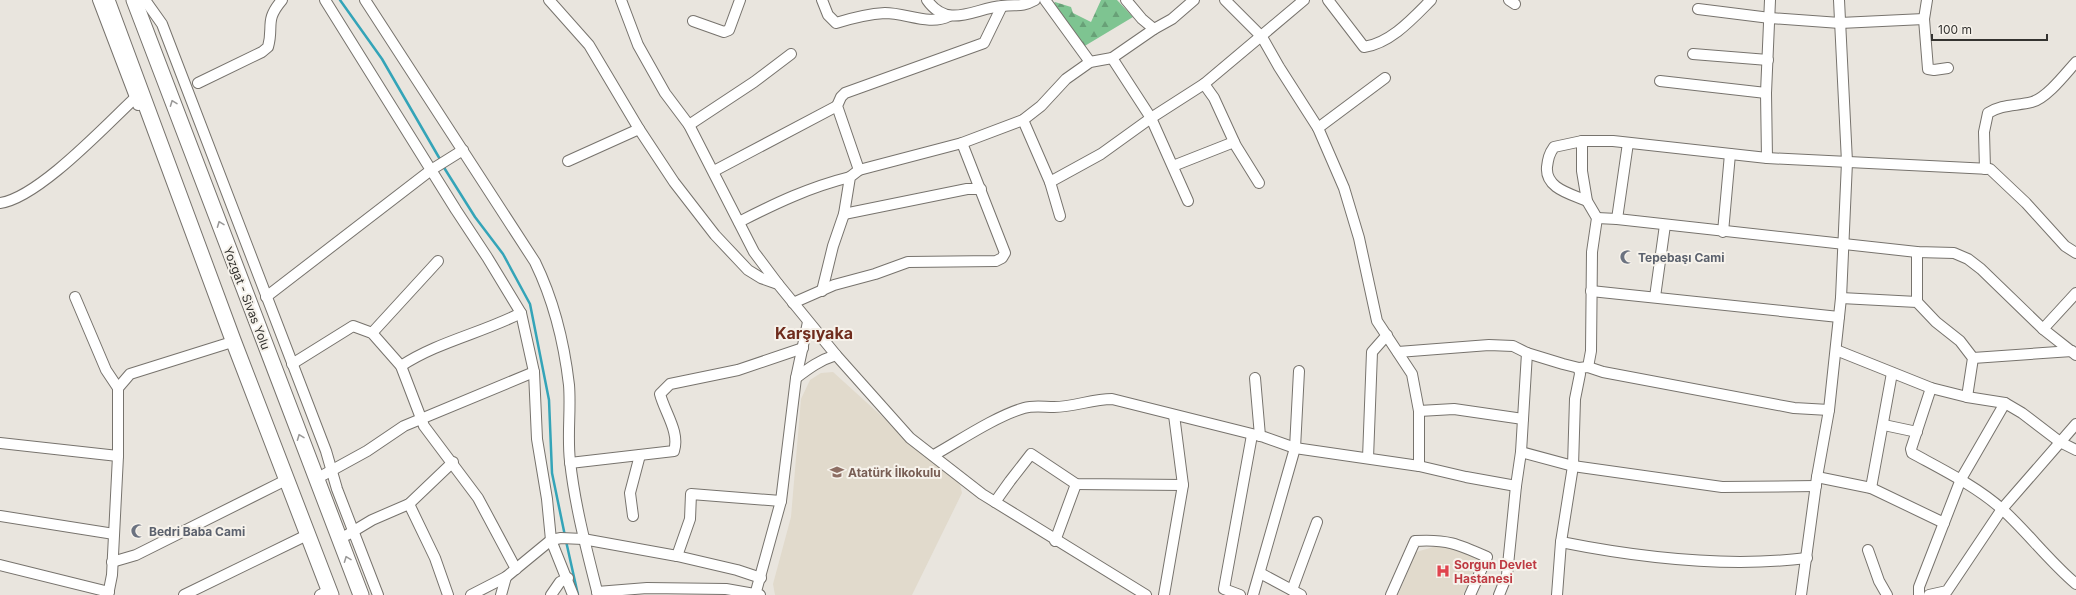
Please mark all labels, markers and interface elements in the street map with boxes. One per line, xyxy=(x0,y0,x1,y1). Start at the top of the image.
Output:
scale bar xyxy=(1932,16,2047,42)
text: 100 m xyxy=(1938,22,1972,37)
one-way arrow xyxy=(170,99,178,106)
one-way arrow xyxy=(216,221,224,228)
street label: Yozgat - Sivas Yolu xyxy=(220,244,274,352)
mosque icon: Tepebaşı Cami xyxy=(1619,249,1635,265)
place label: Tepebaşı Cami xyxy=(1638,250,1724,265)
district label: Karşıyaka xyxy=(775,323,853,343)
one-way arrow xyxy=(297,434,305,441)
school or university icon: Atatürk İlkokulu xyxy=(829,464,845,480)
place label: Atatürk İlkokulu xyxy=(848,465,941,480)
mosque icon: Bedri Baba Cami xyxy=(130,523,146,539)
place label: Bedri Baba Cami xyxy=(149,524,245,539)
one-way arrow xyxy=(343,555,351,562)
place label: Sorgun Devlet Hastanesi xyxy=(1454,557,1537,586)
hospital icon: Sorgun Devlet Hastanesi xyxy=(1435,563,1451,579)

